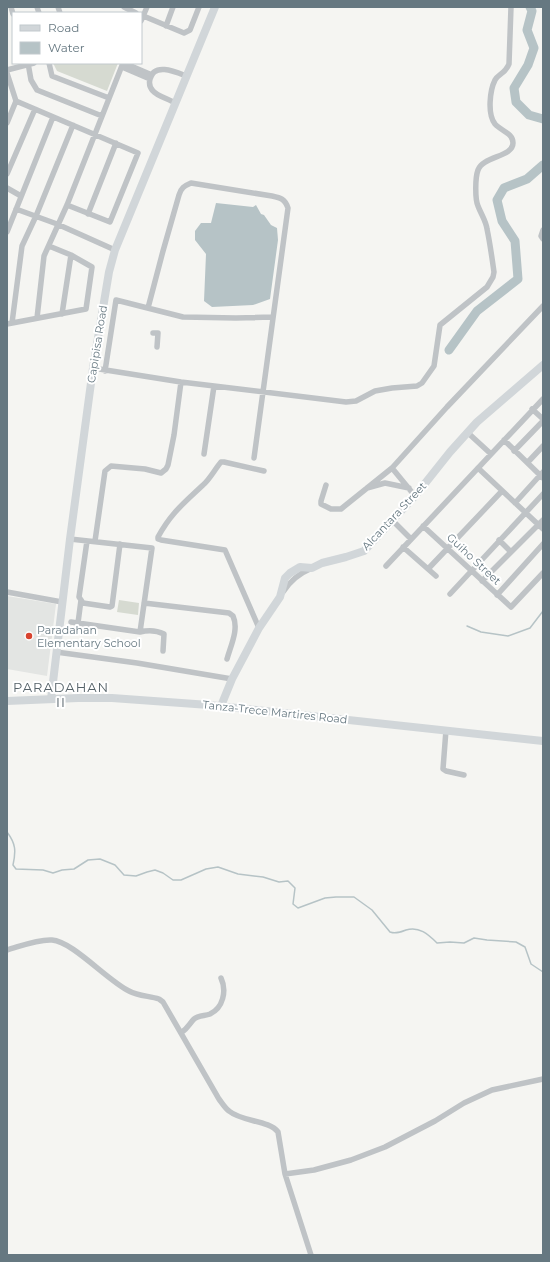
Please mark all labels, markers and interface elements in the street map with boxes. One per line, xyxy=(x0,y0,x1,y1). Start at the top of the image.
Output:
legend xyxy=(12,12,142,64)
text: Road xyxy=(48,20,79,35)
text: Water xyxy=(48,40,85,55)
street label: Capipisa Road xyxy=(84,304,110,384)
street label: Alcantara Street xyxy=(359,479,430,553)
street label: Guiho Street xyxy=(444,530,505,588)
place label: Paradahan Elementary School xyxy=(37,623,141,650)
marker: Paradahan Elementary School xyxy=(24,631,34,641)
district label: PARADAHAN II xyxy=(13,679,109,710)
street label: Tanza-Trece Martires Road xyxy=(202,697,348,727)

